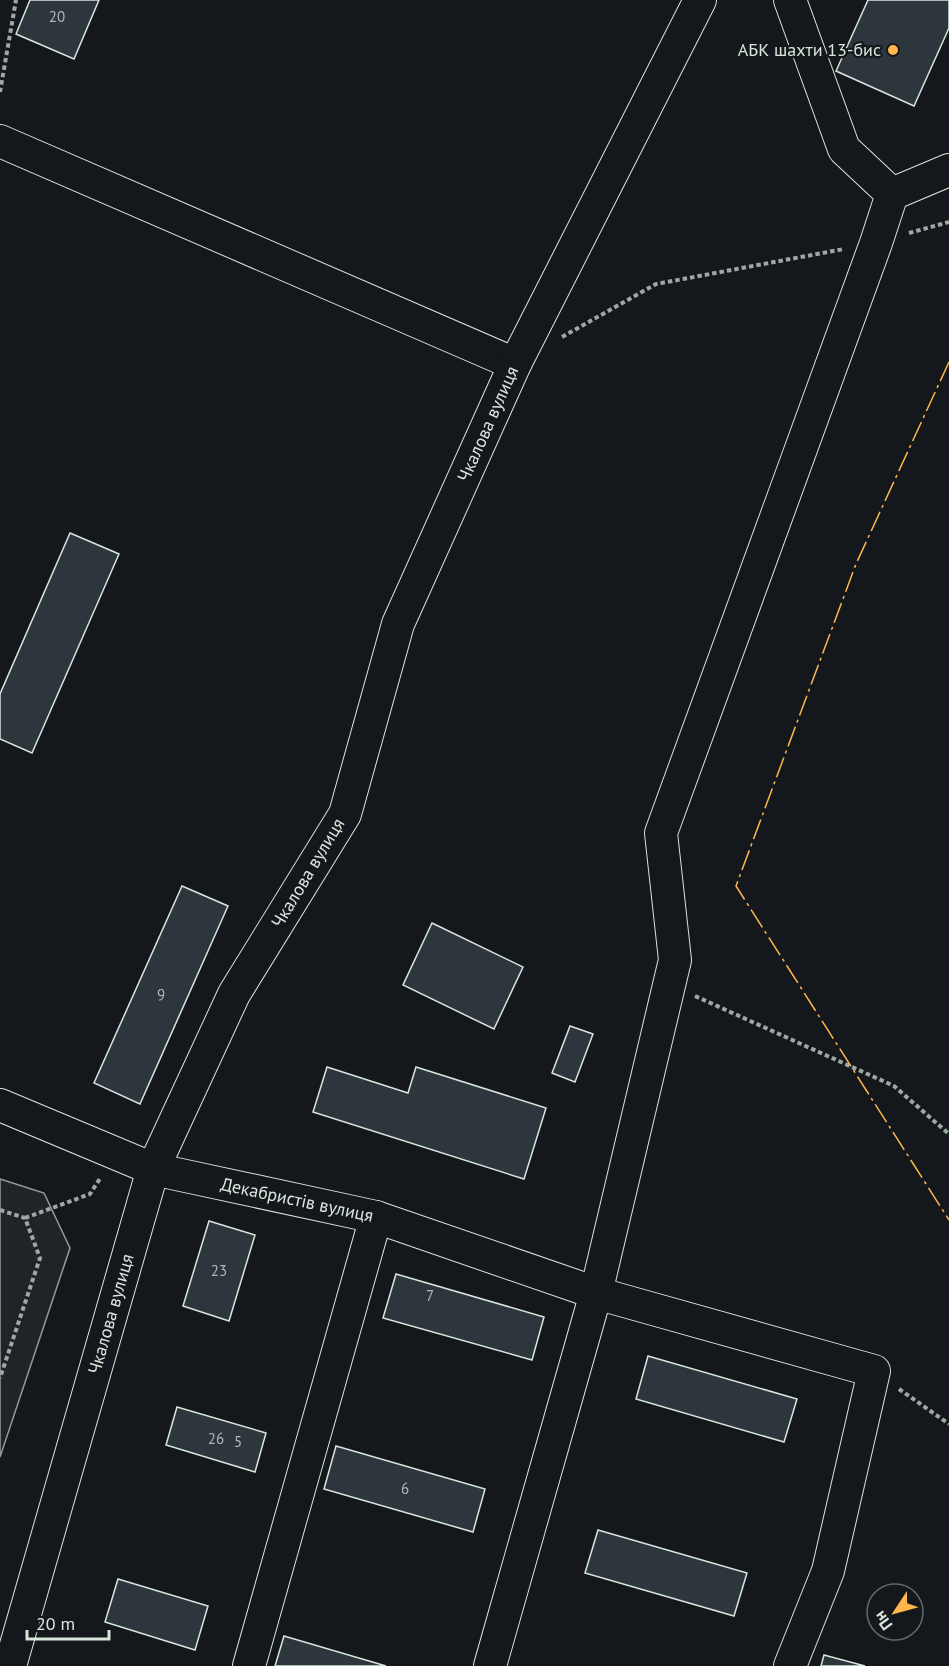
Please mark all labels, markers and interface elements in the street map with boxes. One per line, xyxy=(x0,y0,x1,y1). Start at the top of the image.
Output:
house number: 20 xyxy=(49,7,65,26)
place label: АБК шахти 13-бис xyxy=(738,38,881,61)
marker: АБК шахти 13-бис xyxy=(886,43,900,57)
street label: Чкалова вулиця xyxy=(452,362,523,485)
street label: Чкалова вулиця xyxy=(266,814,349,932)
house number: 9 xyxy=(157,985,165,1004)
street label: Декабристів вулиця xyxy=(219,1172,376,1227)
street label: Чкалова вулиця xyxy=(82,1251,139,1377)
house number: 23 xyxy=(211,1261,227,1280)
house number: 7 xyxy=(426,1286,434,1305)
house number: 26 xyxy=(208,1429,224,1448)
house number: 5 xyxy=(234,1432,242,1451)
house number: 6 xyxy=(401,1479,409,1498)
north arrow xyxy=(865,1582,925,1642)
scale bar xyxy=(27,1603,110,1641)
text: Пн xyxy=(869,1607,896,1634)
text: 20 m xyxy=(36,1612,75,1635)

